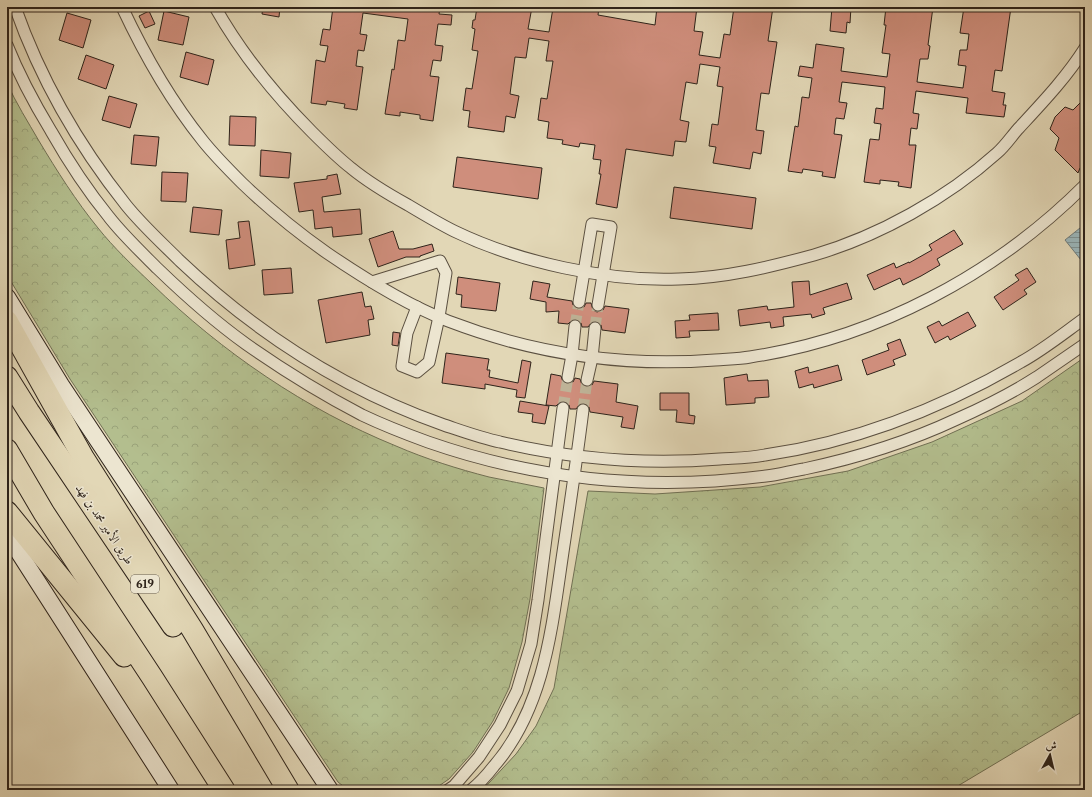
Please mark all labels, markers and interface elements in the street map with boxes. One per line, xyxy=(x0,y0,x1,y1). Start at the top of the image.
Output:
street label: طريق الأمير محمد بن فهد xyxy=(72,480,138,568)
road number: 619 xyxy=(131,575,159,593)
north arrow xyxy=(1030,735,1070,775)
text: ش xyxy=(1045,737,1058,753)

